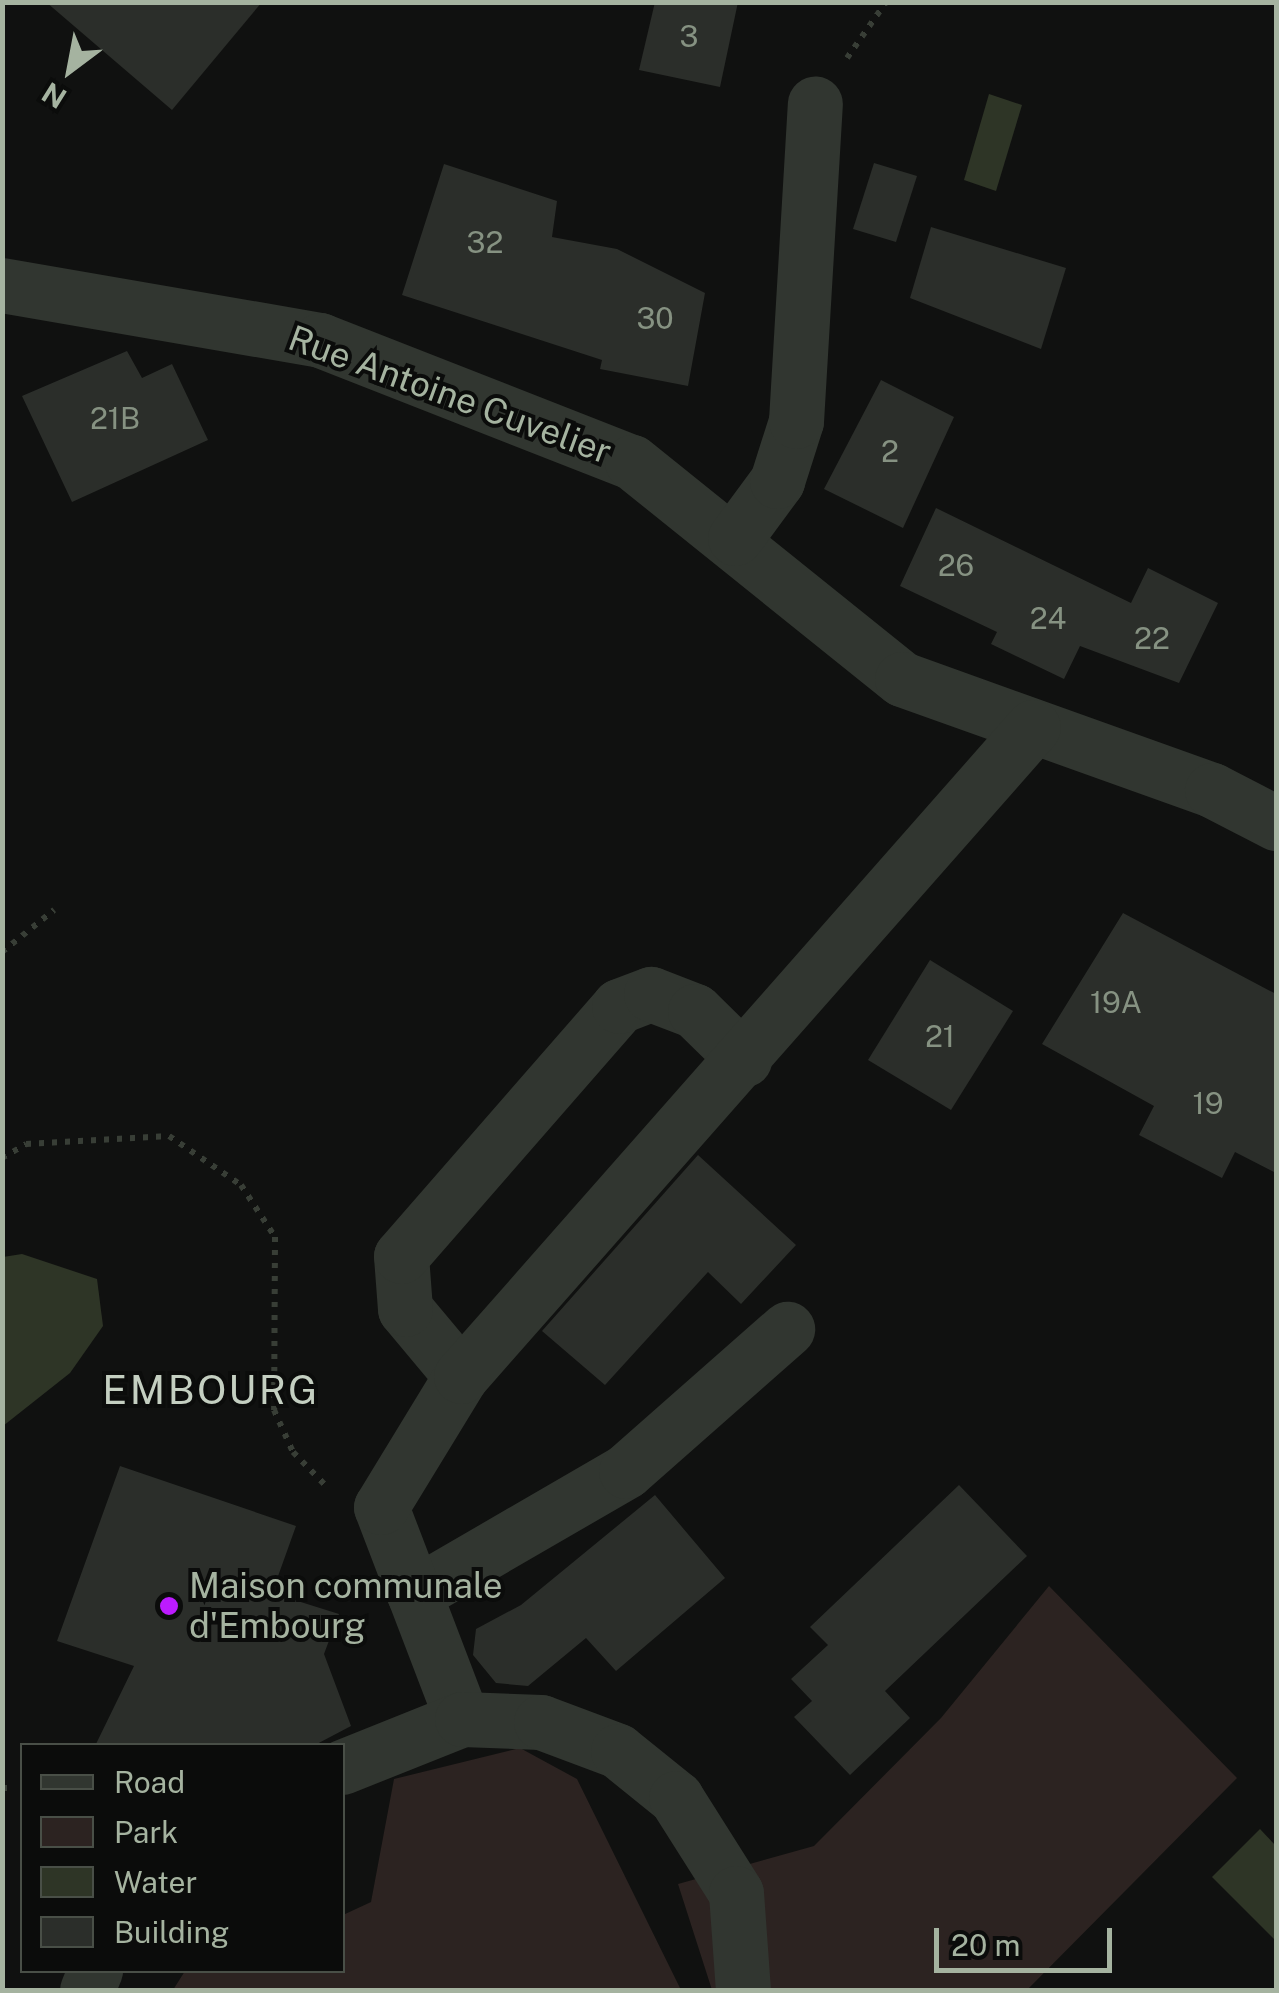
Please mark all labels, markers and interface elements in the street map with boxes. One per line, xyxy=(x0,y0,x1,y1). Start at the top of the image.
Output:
house number: 3 xyxy=(680,18,698,54)
north arrow xyxy=(20,20,120,120)
text: N xyxy=(36,76,72,116)
house number: 32 xyxy=(467,224,503,260)
house number: 30 xyxy=(636,300,674,336)
street label: Rue Antoine Cuvelier xyxy=(283,317,617,473)
house number: 21B xyxy=(90,400,140,436)
house number: 2 xyxy=(881,433,899,469)
house number: 26 xyxy=(938,547,974,583)
house number: 24 xyxy=(1030,600,1066,636)
house number: 22 xyxy=(1134,620,1170,656)
house number: 19A xyxy=(1090,984,1142,1020)
house number: 21 xyxy=(925,1018,955,1054)
house number: 19 xyxy=(1193,1085,1223,1121)
district label: EMBOURG xyxy=(102,1366,320,1414)
place label: Maison communale d'Embourg xyxy=(189,1565,503,1647)
marker: Maison communale d'Embourg xyxy=(158,1595,180,1617)
legend xyxy=(20,1743,345,1973)
text: Road xyxy=(114,1764,185,1800)
text: Park xyxy=(114,1814,178,1850)
text: Water xyxy=(114,1864,197,1900)
scale bar xyxy=(939,1908,1116,1970)
text: Building xyxy=(114,1914,229,1950)
text: 20 m xyxy=(951,1927,1020,1963)

